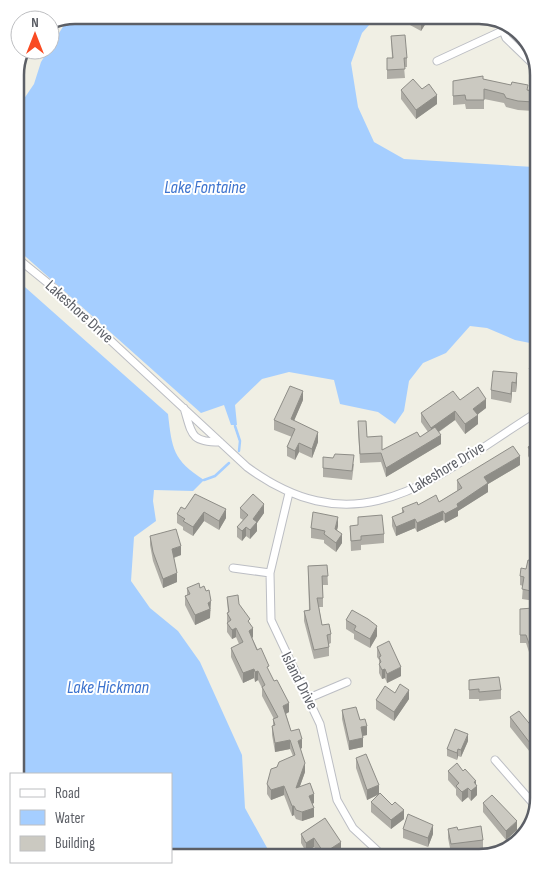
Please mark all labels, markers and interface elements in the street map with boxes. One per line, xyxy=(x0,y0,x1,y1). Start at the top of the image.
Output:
north arrow xyxy=(10,10,60,60)
text: N xyxy=(31,14,39,31)
water label: Lake Fontaine xyxy=(164,177,246,198)
street label: Lakeshore Drive xyxy=(41,277,117,347)
street label: Lakeshore Drive xyxy=(406,438,488,498)
street label: Island Drive xyxy=(276,649,322,713)
water label: Lake Hickman xyxy=(67,677,149,698)
legend xyxy=(10,773,172,863)
text: Road xyxy=(55,784,80,803)
text: Water xyxy=(55,809,86,828)
text: Building xyxy=(55,834,95,853)

